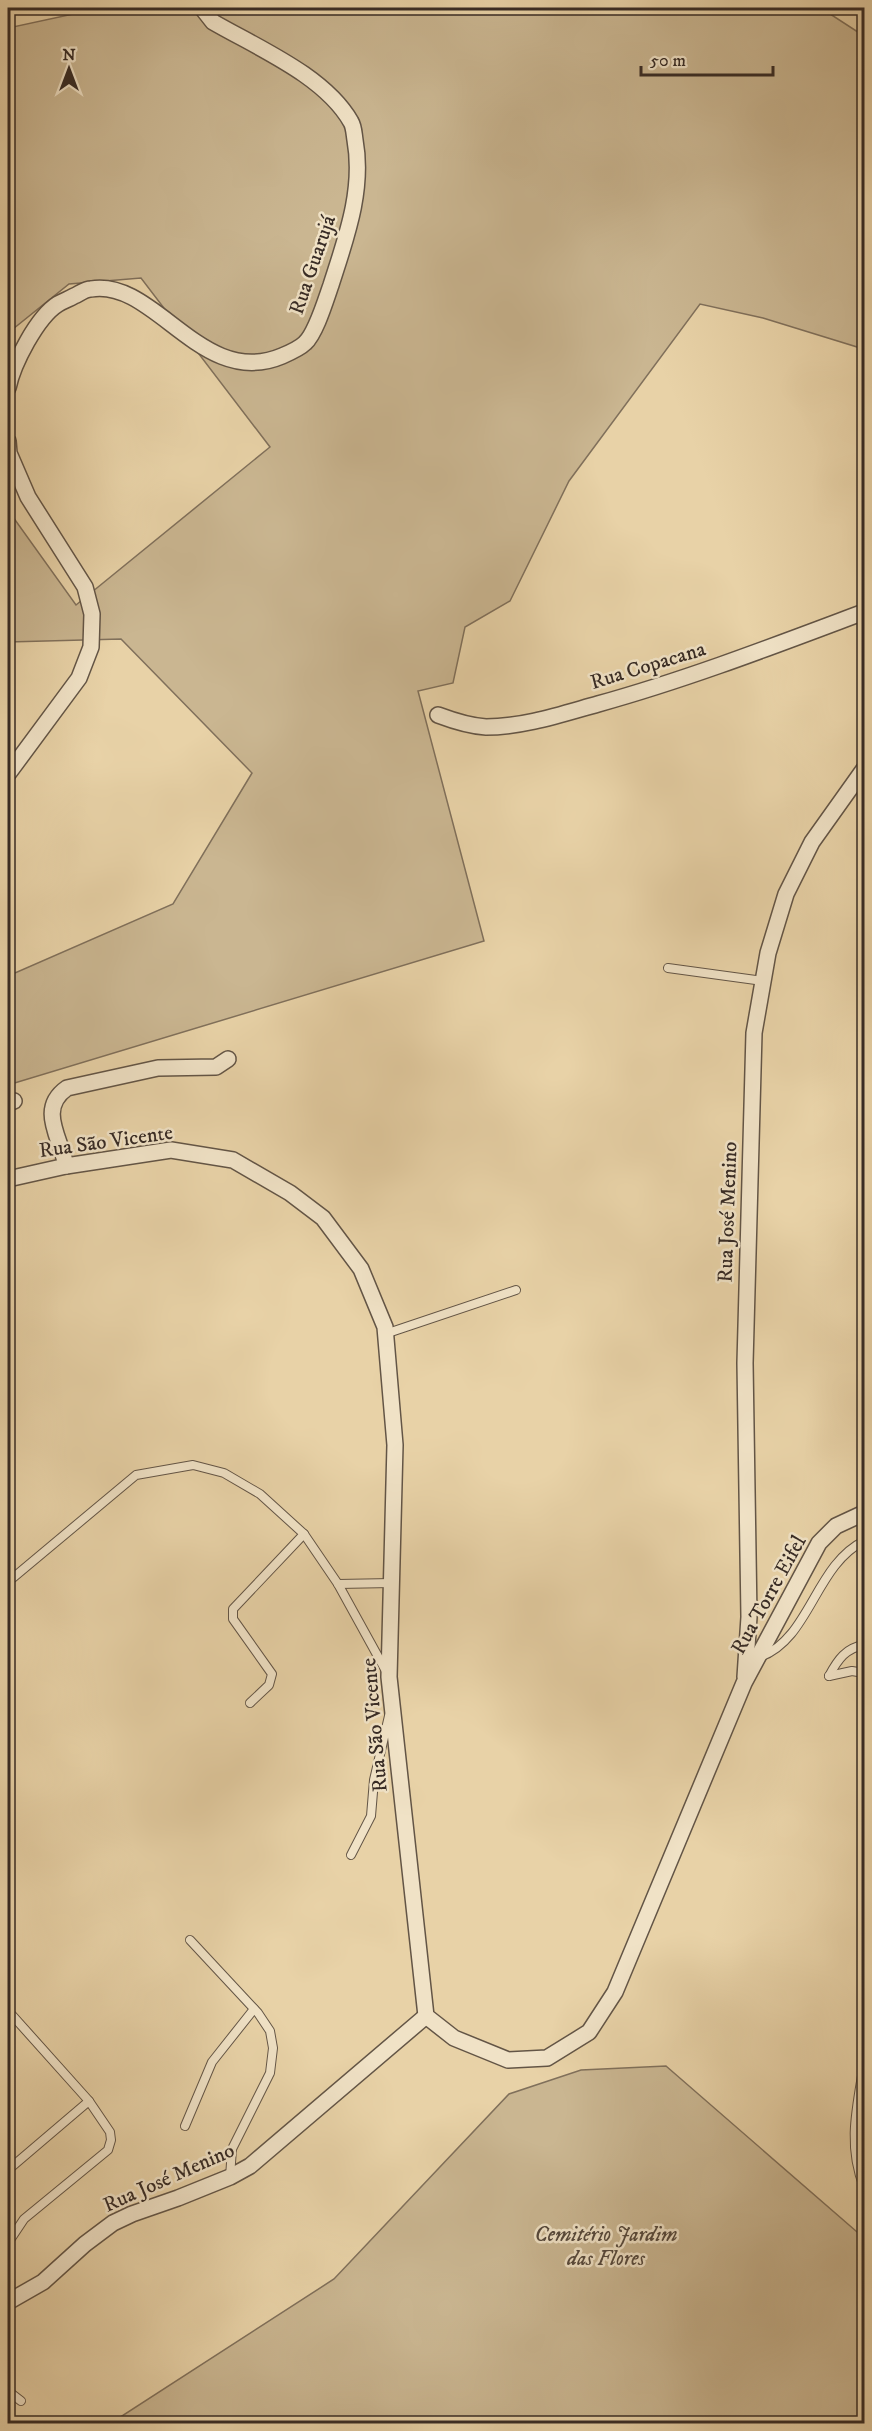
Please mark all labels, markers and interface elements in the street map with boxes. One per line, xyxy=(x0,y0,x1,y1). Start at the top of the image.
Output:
north arrow xyxy=(39,39,99,99)
scale bar xyxy=(641,39,773,77)
text: N xyxy=(62,45,76,65)
text: 50 m xyxy=(650,50,686,72)
street label: Rua Guarujá xyxy=(284,212,342,318)
street label: Rua Copacana xyxy=(587,636,709,696)
street label: Rua São Vicente xyxy=(37,1120,175,1164)
street label: Rua José Menino xyxy=(713,1141,743,1283)
street label: Rua Torre Eifel xyxy=(726,1530,813,1659)
street label: Rua São Vicente xyxy=(356,1656,394,1793)
street label: Rua José Menino xyxy=(99,2137,239,2219)
park label: Cemitério Jardim das Flores xyxy=(534,2222,678,2272)

